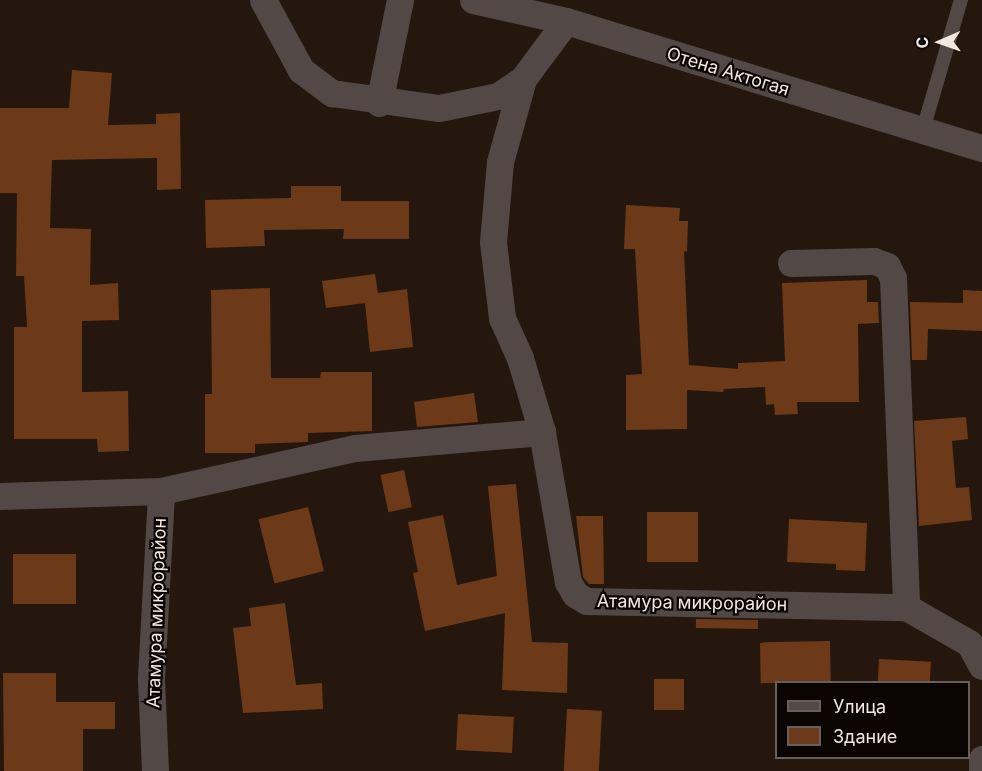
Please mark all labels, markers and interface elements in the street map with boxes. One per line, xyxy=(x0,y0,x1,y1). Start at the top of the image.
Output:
north arrow xyxy=(910,12,970,72)
text: С xyxy=(912,36,932,49)
street label: Отена Актогая xyxy=(664,43,792,101)
street label: Атамура микрорайон xyxy=(143,517,171,709)
street label: Атамура микрорайон xyxy=(597,591,787,615)
legend xyxy=(775,681,970,759)
text: Улица xyxy=(833,696,886,717)
text: Здание xyxy=(833,726,897,747)

